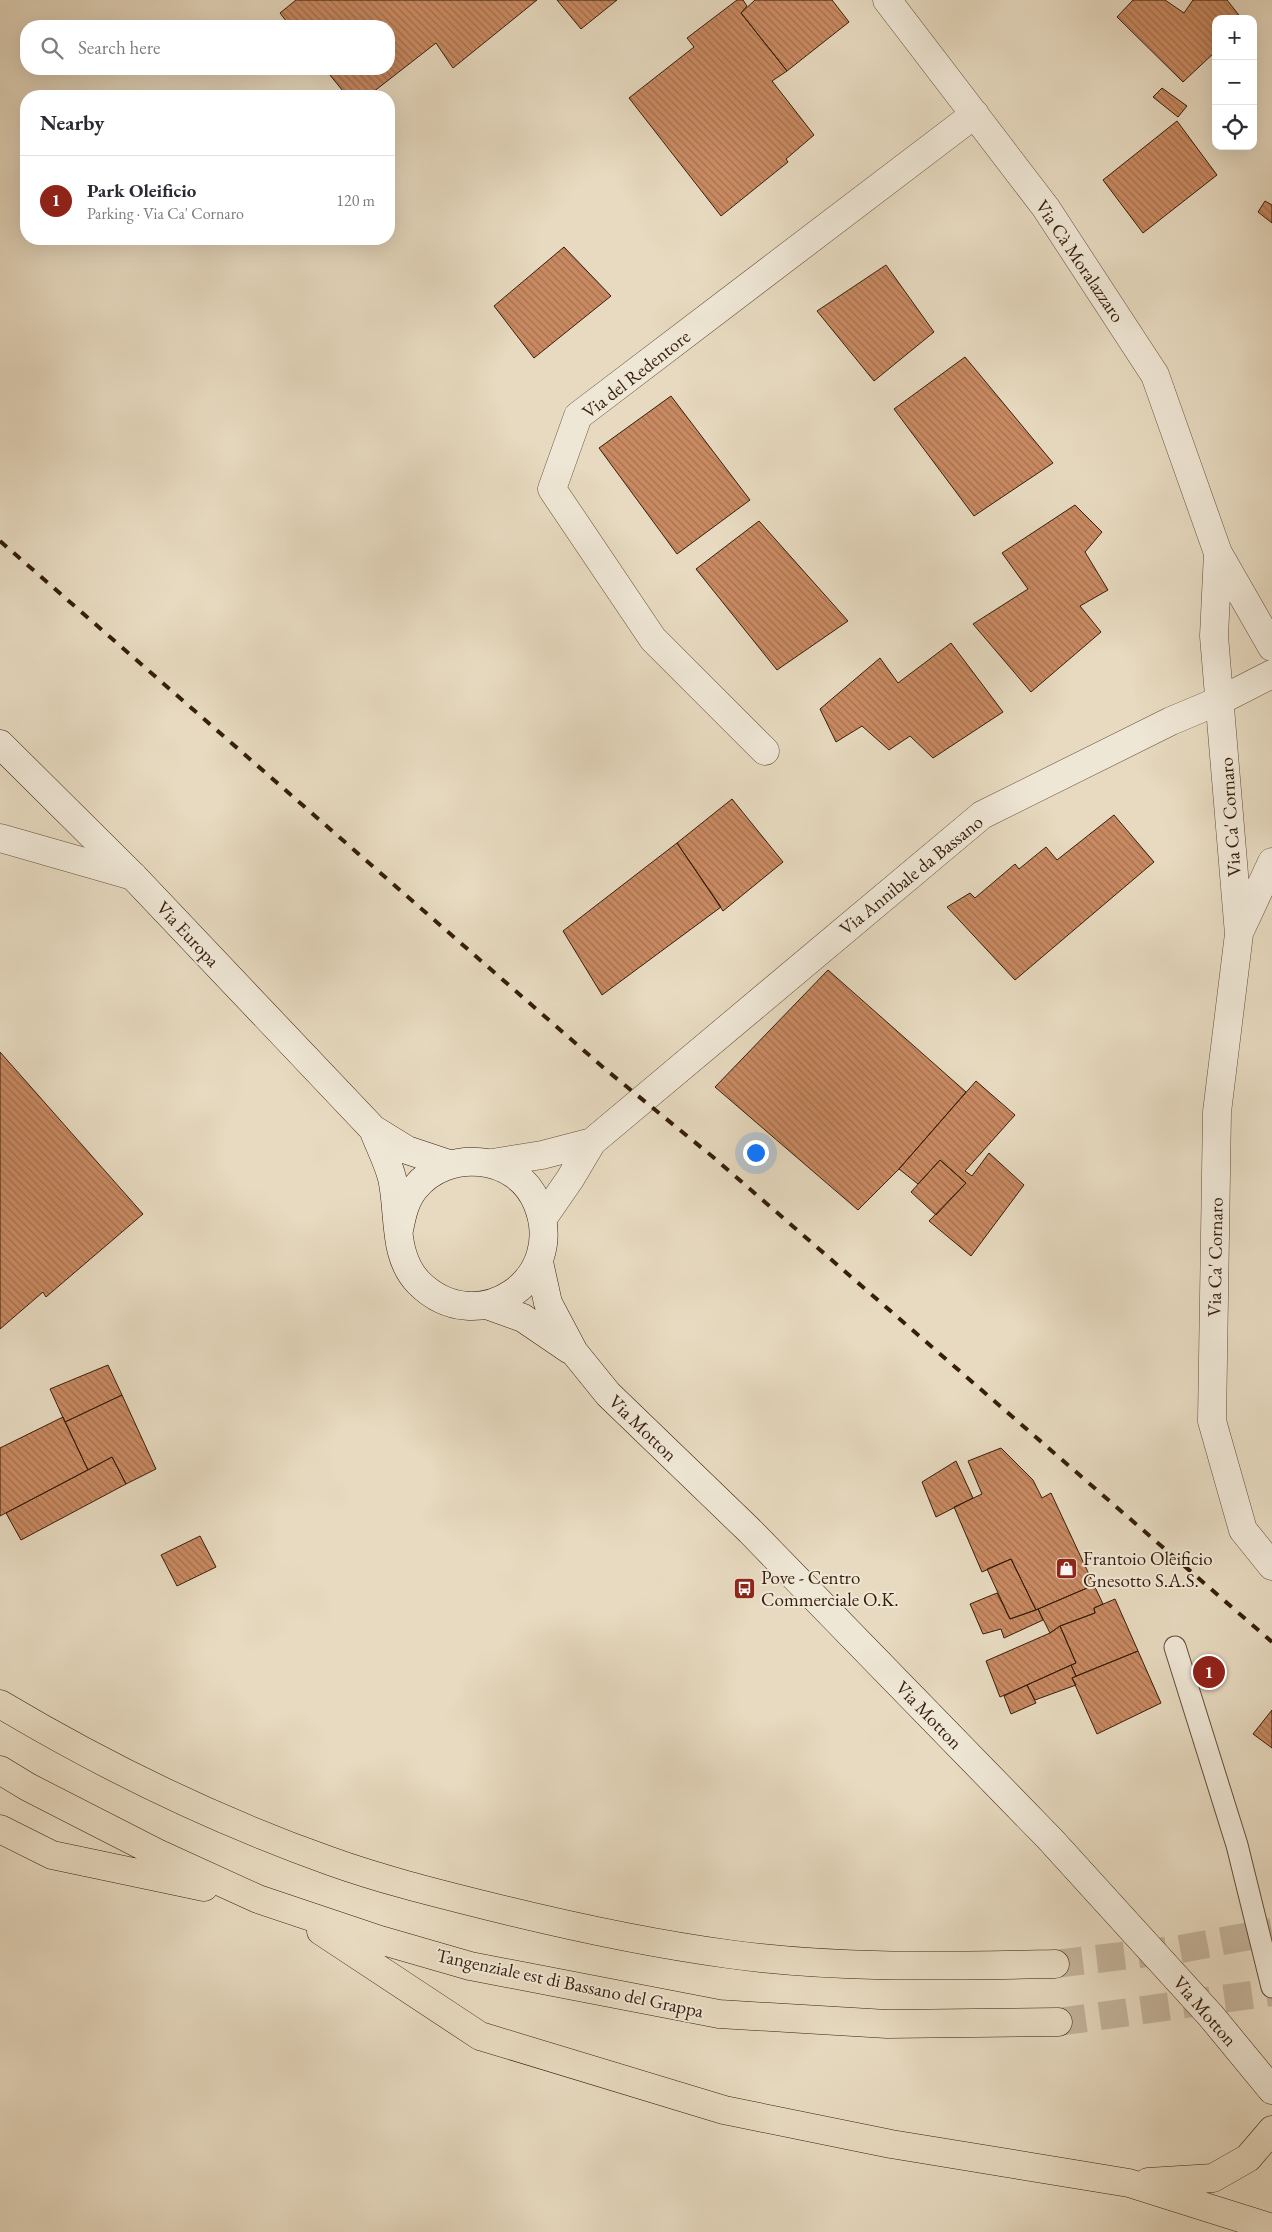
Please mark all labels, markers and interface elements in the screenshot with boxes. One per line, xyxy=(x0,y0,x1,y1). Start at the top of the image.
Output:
map controls xyxy=(1212,15,1257,150)
button: + xyxy=(1212,15,1257,60)
search box xyxy=(20,20,395,75)
icon: search xyxy=(38,34,66,62)
text: Search here xyxy=(78,35,160,60)
button: − xyxy=(1212,60,1257,105)
button: locate xyxy=(1212,105,1257,150)
text: Nearby xyxy=(40,109,104,136)
text: Park Oleificio xyxy=(87,178,196,203)
text: 1 xyxy=(52,190,60,211)
text: 120 m xyxy=(336,190,375,211)
street label: Via Cà Moralazzaro xyxy=(1030,195,1130,327)
text: Parking · Via Ca' Cornaro xyxy=(87,203,244,224)
street label: Via del Redentore xyxy=(577,324,695,424)
street label: Via Ca' Cornaro xyxy=(1213,756,1247,878)
street label: Via Annibale da Bassano xyxy=(834,809,988,941)
street label: Via Europa xyxy=(151,896,225,973)
your location xyxy=(743,1140,769,1166)
street label: Via Ca' Cornaro xyxy=(1201,1197,1229,1317)
street label: Via Motton xyxy=(603,1389,683,1467)
place label: Frantoio Oleificio Gnesotto S.A.S. xyxy=(1083,1546,1213,1593)
shop icon: Frantoio Oleificio Gnesotto S.A.S. xyxy=(1055,1557,1079,1581)
place label: Pove - Centro Commerciale O.K. xyxy=(761,1565,899,1612)
bus stop icon: Pove - Centro Commerciale O.K. xyxy=(733,1576,757,1600)
pin: 1 xyxy=(1193,1653,1225,1691)
street label: Via Motton xyxy=(890,1675,968,1755)
street label: Tangenziale est di Bassano del Grappa xyxy=(434,1942,706,2024)
street label: Via Motton xyxy=(1167,1970,1243,2052)

